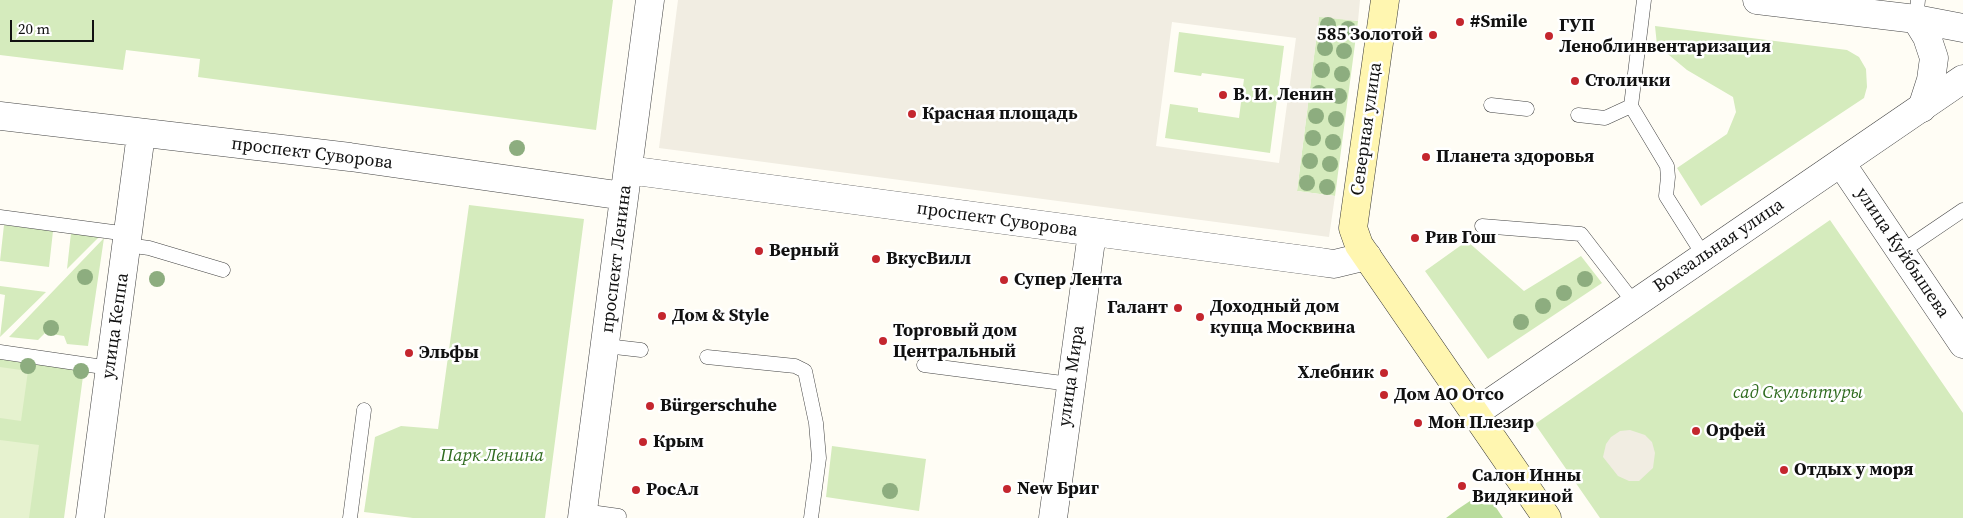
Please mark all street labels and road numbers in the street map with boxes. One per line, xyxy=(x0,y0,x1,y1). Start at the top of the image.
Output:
street label: Северная улица xyxy=(1347,61,1387,197)
street label: проспект Суворова xyxy=(230,133,394,175)
street label: проспект Ленина xyxy=(597,184,637,334)
street label: улица Куйбышева xyxy=(1850,184,1954,322)
street label: Вокзальная улица xyxy=(1650,194,1788,298)
street label: проспект Суворова xyxy=(915,198,1079,242)
street label: улица Кеппа xyxy=(98,272,134,380)
street label: улица Мира xyxy=(1054,324,1090,428)

